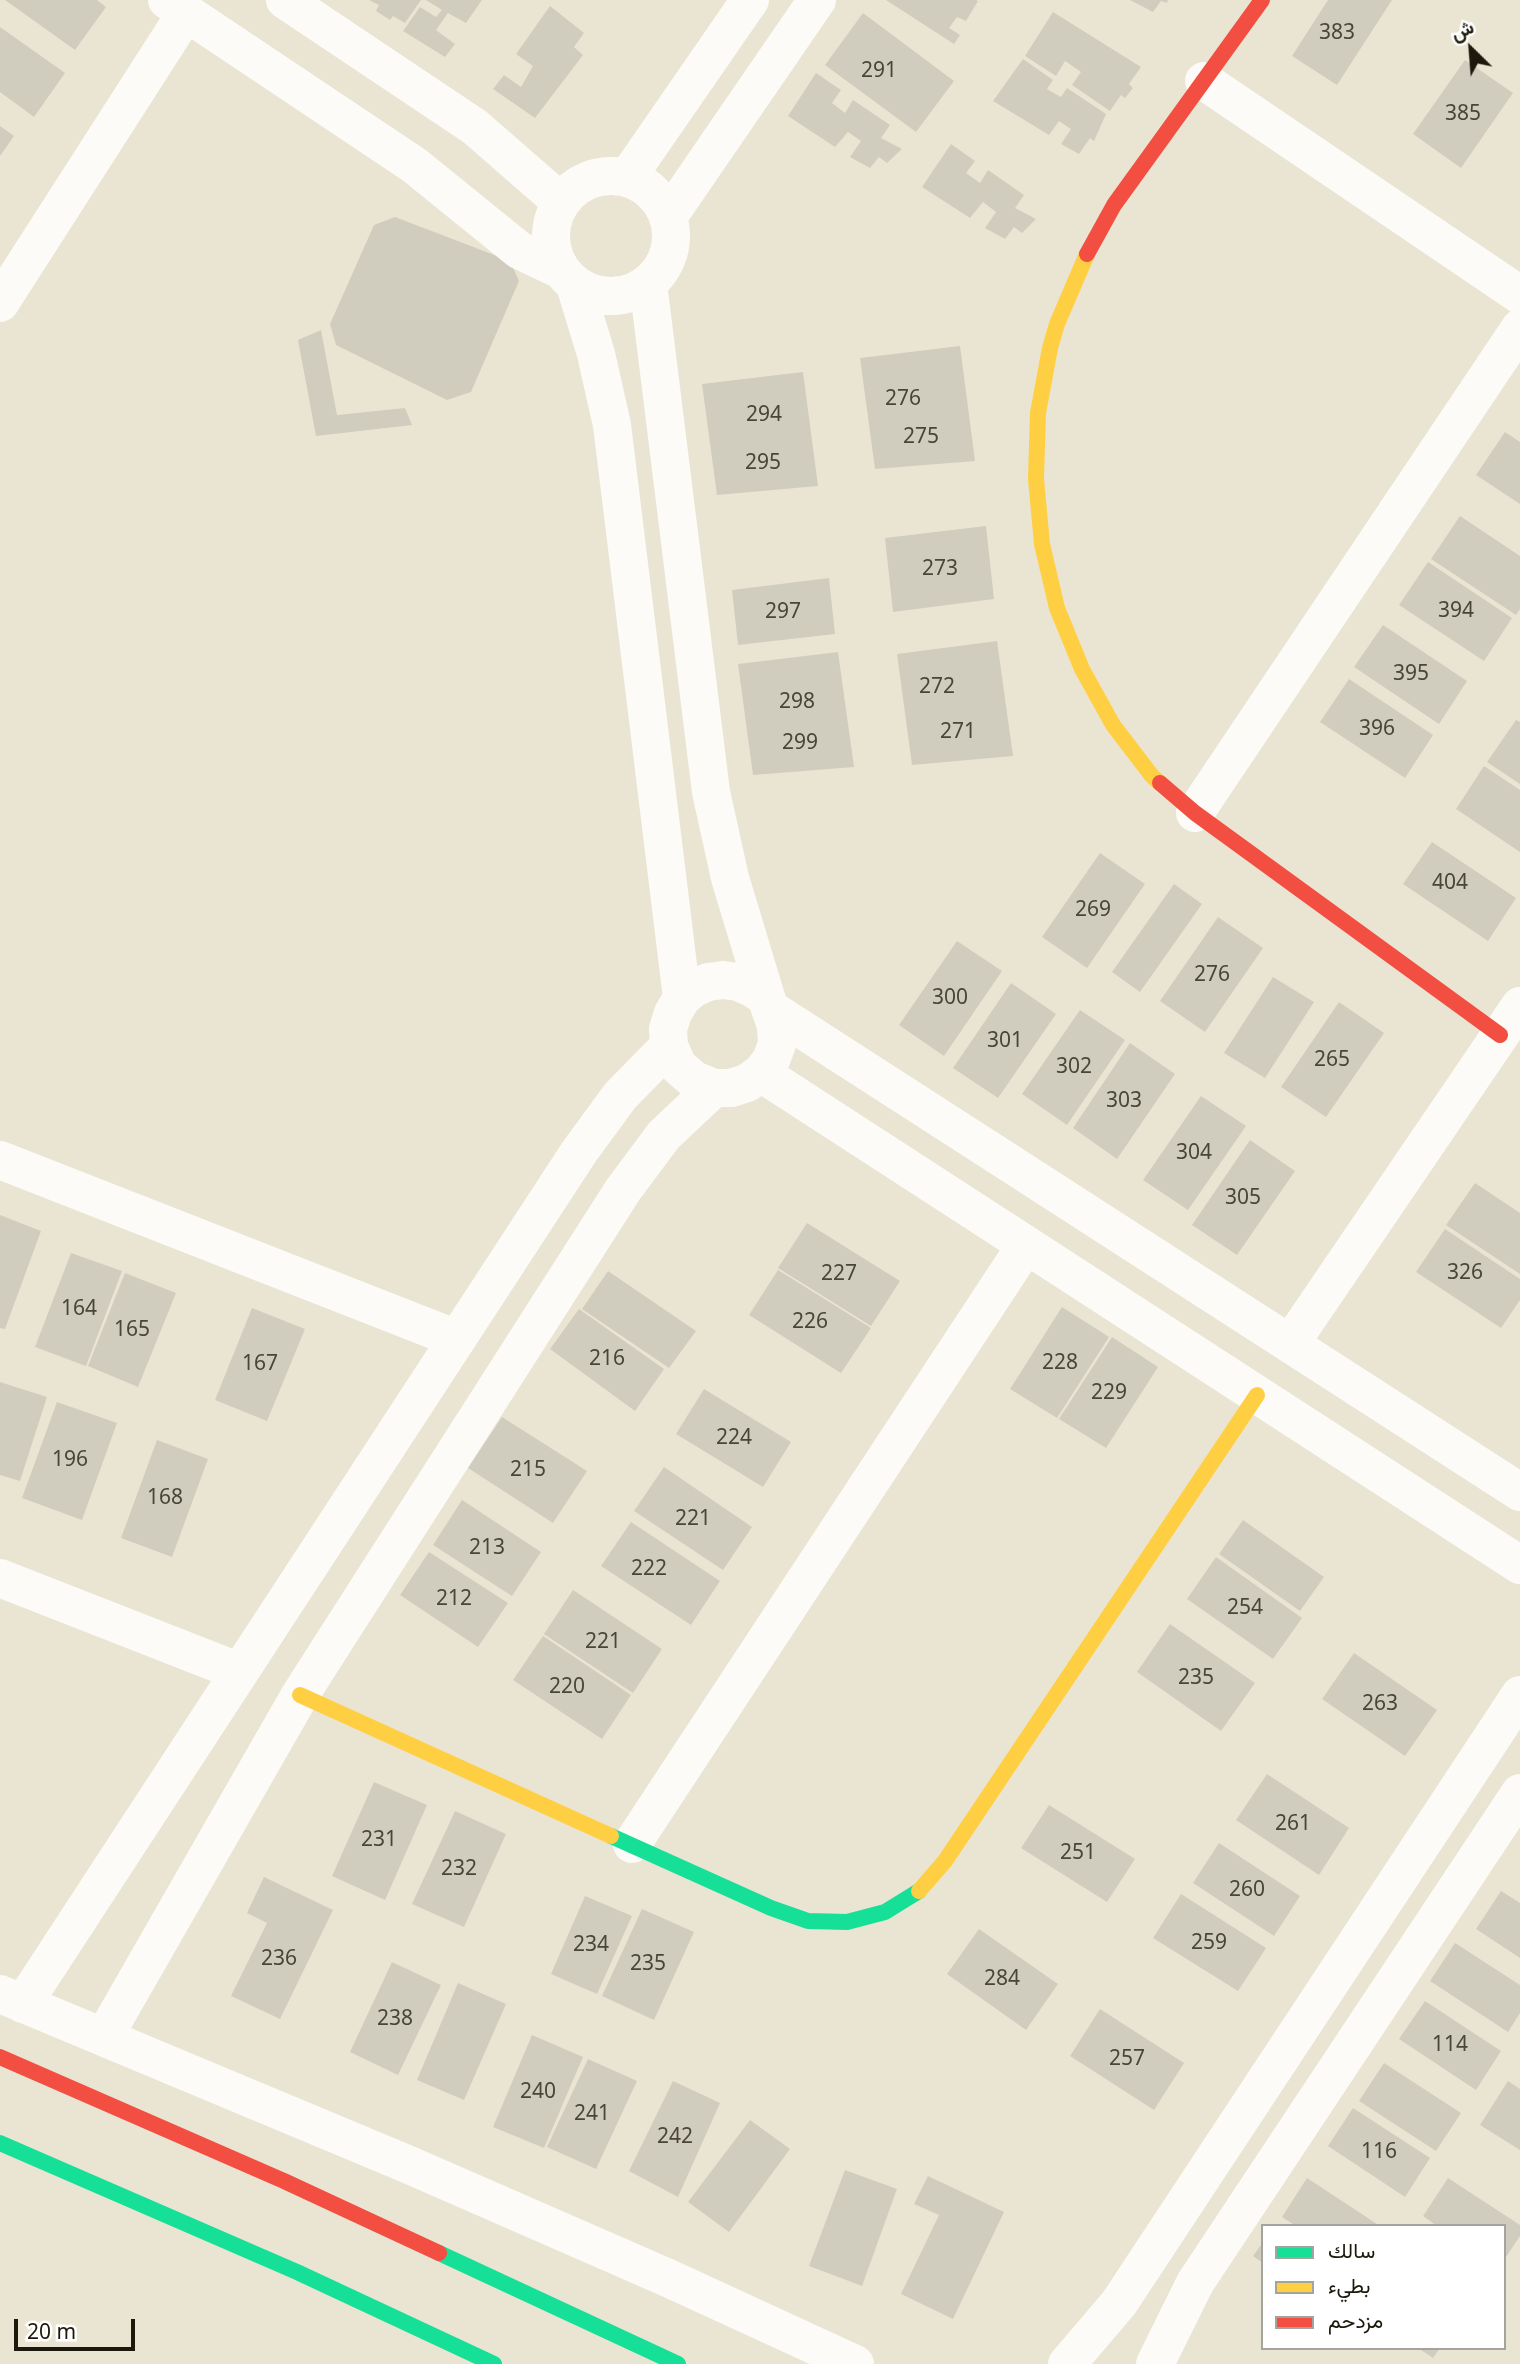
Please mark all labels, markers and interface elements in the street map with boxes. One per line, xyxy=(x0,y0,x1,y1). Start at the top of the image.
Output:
text: ش xyxy=(1446,13,1478,47)
north arrow xyxy=(1436,14,1506,84)
house number: 383 xyxy=(1319,20,1355,46)
house number: 291 xyxy=(861,58,897,84)
house number: 385 xyxy=(1445,101,1481,127)
house number: 276 xyxy=(885,386,921,412)
house number: 294 xyxy=(746,402,782,428)
house number: 275 xyxy=(903,424,939,450)
house number: 295 xyxy=(745,450,781,476)
house number: 273 xyxy=(922,556,958,582)
house number: 394 xyxy=(1438,598,1474,624)
house number: 297 xyxy=(765,599,801,625)
house number: 395 xyxy=(1393,661,1429,687)
house number: 272 xyxy=(919,674,955,700)
house number: 298 xyxy=(779,689,815,715)
house number: 396 xyxy=(1359,716,1395,742)
house number: 271 xyxy=(940,719,976,745)
house number: 299 xyxy=(782,730,818,756)
house number: 404 xyxy=(1432,870,1468,896)
house number: 269 xyxy=(1075,897,1111,923)
house number: 276 xyxy=(1194,962,1230,988)
house number: 300 xyxy=(932,985,968,1011)
house number: 301 xyxy=(987,1028,1023,1054)
house number: 265 xyxy=(1314,1047,1350,1073)
house number: 302 xyxy=(1056,1054,1092,1080)
house number: 303 xyxy=(1106,1088,1142,1114)
house number: 304 xyxy=(1176,1140,1212,1166)
house number: 305 xyxy=(1225,1185,1261,1211)
house number: 326 xyxy=(1447,1260,1483,1286)
house number: 227 xyxy=(821,1261,857,1287)
house number: 164 xyxy=(61,1296,97,1322)
house number: 226 xyxy=(792,1309,828,1335)
house number: 165 xyxy=(114,1317,150,1343)
house number: 216 xyxy=(589,1346,625,1372)
house number: 228 xyxy=(1042,1350,1078,1376)
house number: 167 xyxy=(242,1351,278,1377)
house number: 229 xyxy=(1091,1380,1127,1406)
house number: 224 xyxy=(716,1425,752,1451)
house number: 196 xyxy=(52,1447,88,1473)
house number: 215 xyxy=(510,1457,546,1483)
house number: 168 xyxy=(147,1485,183,1511)
house number: 221 xyxy=(675,1506,711,1532)
house number: 213 xyxy=(469,1535,505,1561)
house number: 222 xyxy=(631,1556,667,1582)
house number: 212 xyxy=(436,1586,472,1612)
house number: 254 xyxy=(1227,1595,1263,1621)
house number: 221 xyxy=(585,1629,621,1655)
house number: 235 xyxy=(1178,1665,1214,1691)
house number: 220 xyxy=(549,1674,585,1700)
house number: 263 xyxy=(1362,1691,1398,1717)
house number: 261 xyxy=(1275,1811,1311,1837)
house number: 231 xyxy=(361,1827,397,1853)
house number: 251 xyxy=(1060,1840,1096,1866)
house number: 232 xyxy=(441,1856,477,1882)
house number: 260 xyxy=(1229,1877,1265,1903)
house number: 259 xyxy=(1191,1930,1227,1956)
house number: 234 xyxy=(573,1932,609,1958)
house number: 236 xyxy=(261,1946,297,1972)
house number: 235 xyxy=(630,1951,666,1977)
house number: 284 xyxy=(984,1966,1020,1992)
house number: 238 xyxy=(377,2006,413,2032)
house number: 114 xyxy=(1432,2032,1468,2058)
house number: 257 xyxy=(1109,2046,1145,2072)
house number: 240 xyxy=(520,2079,556,2105)
house number: 241 xyxy=(574,2101,610,2127)
house number: 242 xyxy=(657,2124,693,2150)
house number: 116 xyxy=(1361,2139,1397,2165)
legend xyxy=(1261,2224,1506,2350)
text: سالك xyxy=(1328,2236,1375,2264)
text: بطيء xyxy=(1328,2271,1371,2299)
scale bar xyxy=(18,2304,138,2348)
text: مزدحم xyxy=(1328,2306,1383,2334)
text: 20 m xyxy=(27,2317,76,2345)

